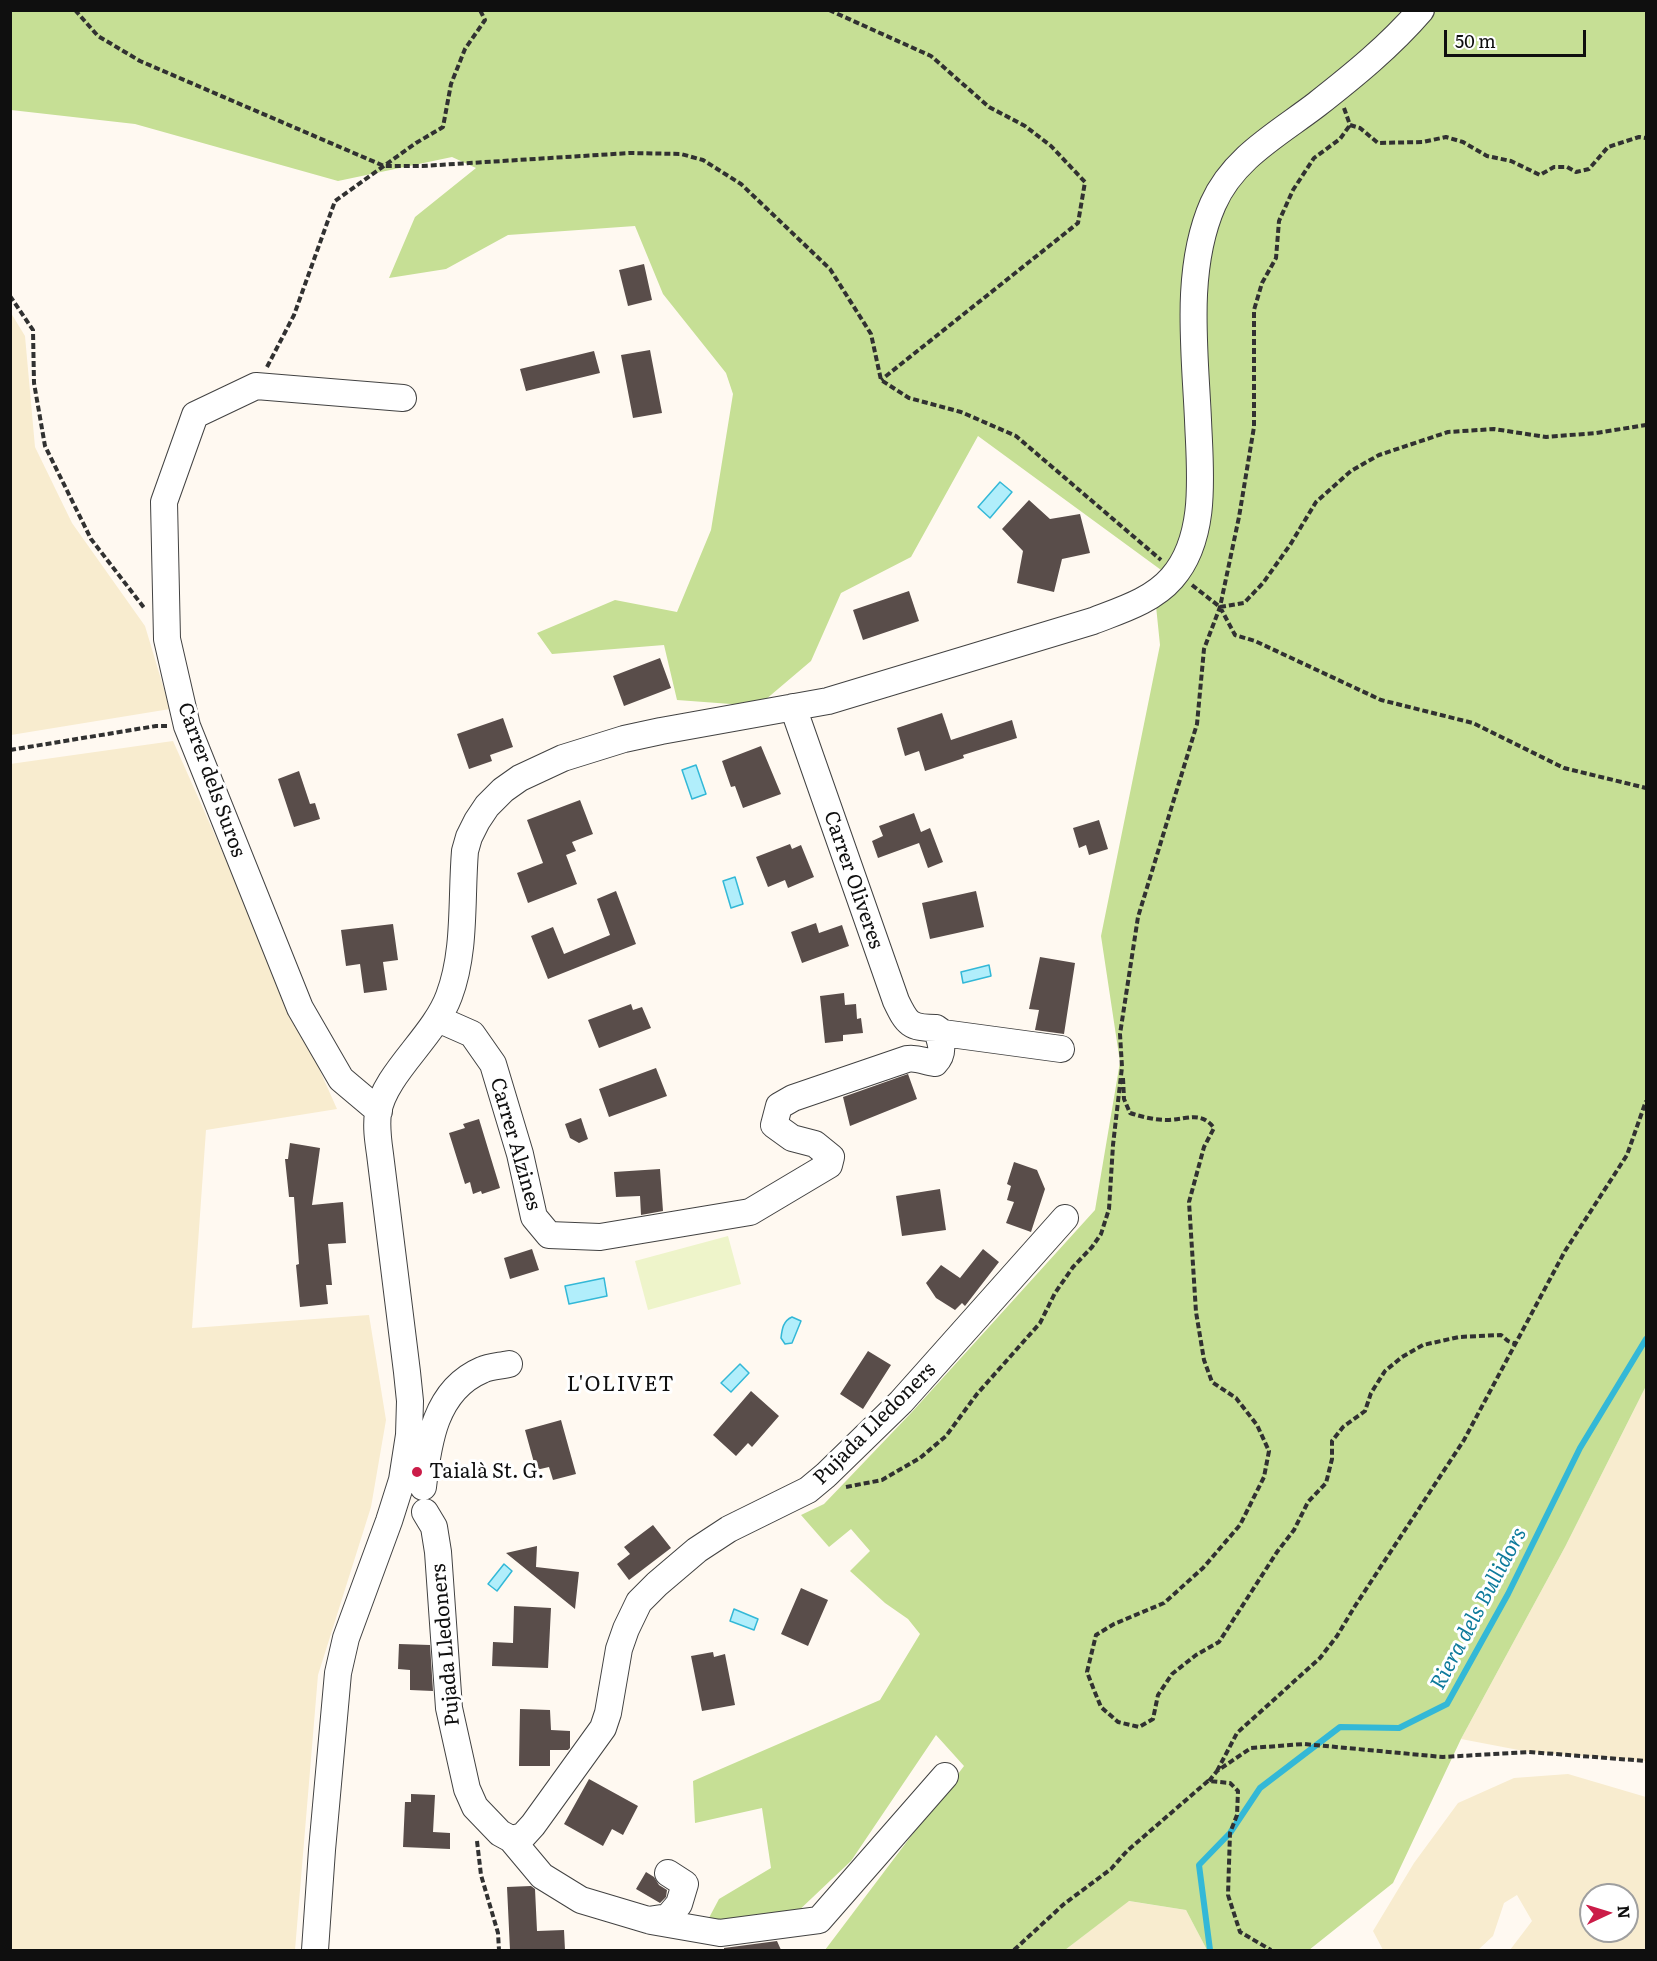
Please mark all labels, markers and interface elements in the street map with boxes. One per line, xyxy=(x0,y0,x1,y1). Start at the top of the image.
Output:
scale bar xyxy=(1447,18,1590,56)
text: 50 m xyxy=(1455,27,1496,54)
street label: Carrer dels Suros xyxy=(172,699,250,861)
street label: Carrer Oliveres xyxy=(818,808,888,952)
street label: Carrer Alzines xyxy=(485,1075,545,1213)
street label: Pujada Lledoners xyxy=(809,1358,941,1490)
district label: L'OLIVET xyxy=(567,1372,675,1398)
place label: Taialà St. G. xyxy=(429,1460,544,1484)
marker: Taialà St. G. xyxy=(410,1465,424,1479)
water label: Riera dels Bullidors xyxy=(1426,1524,1532,1694)
street label: Pujada Lledoners xyxy=(427,1563,465,1727)
north arrow xyxy=(1579,1883,1639,1943)
text: N xyxy=(1613,1904,1637,1919)

